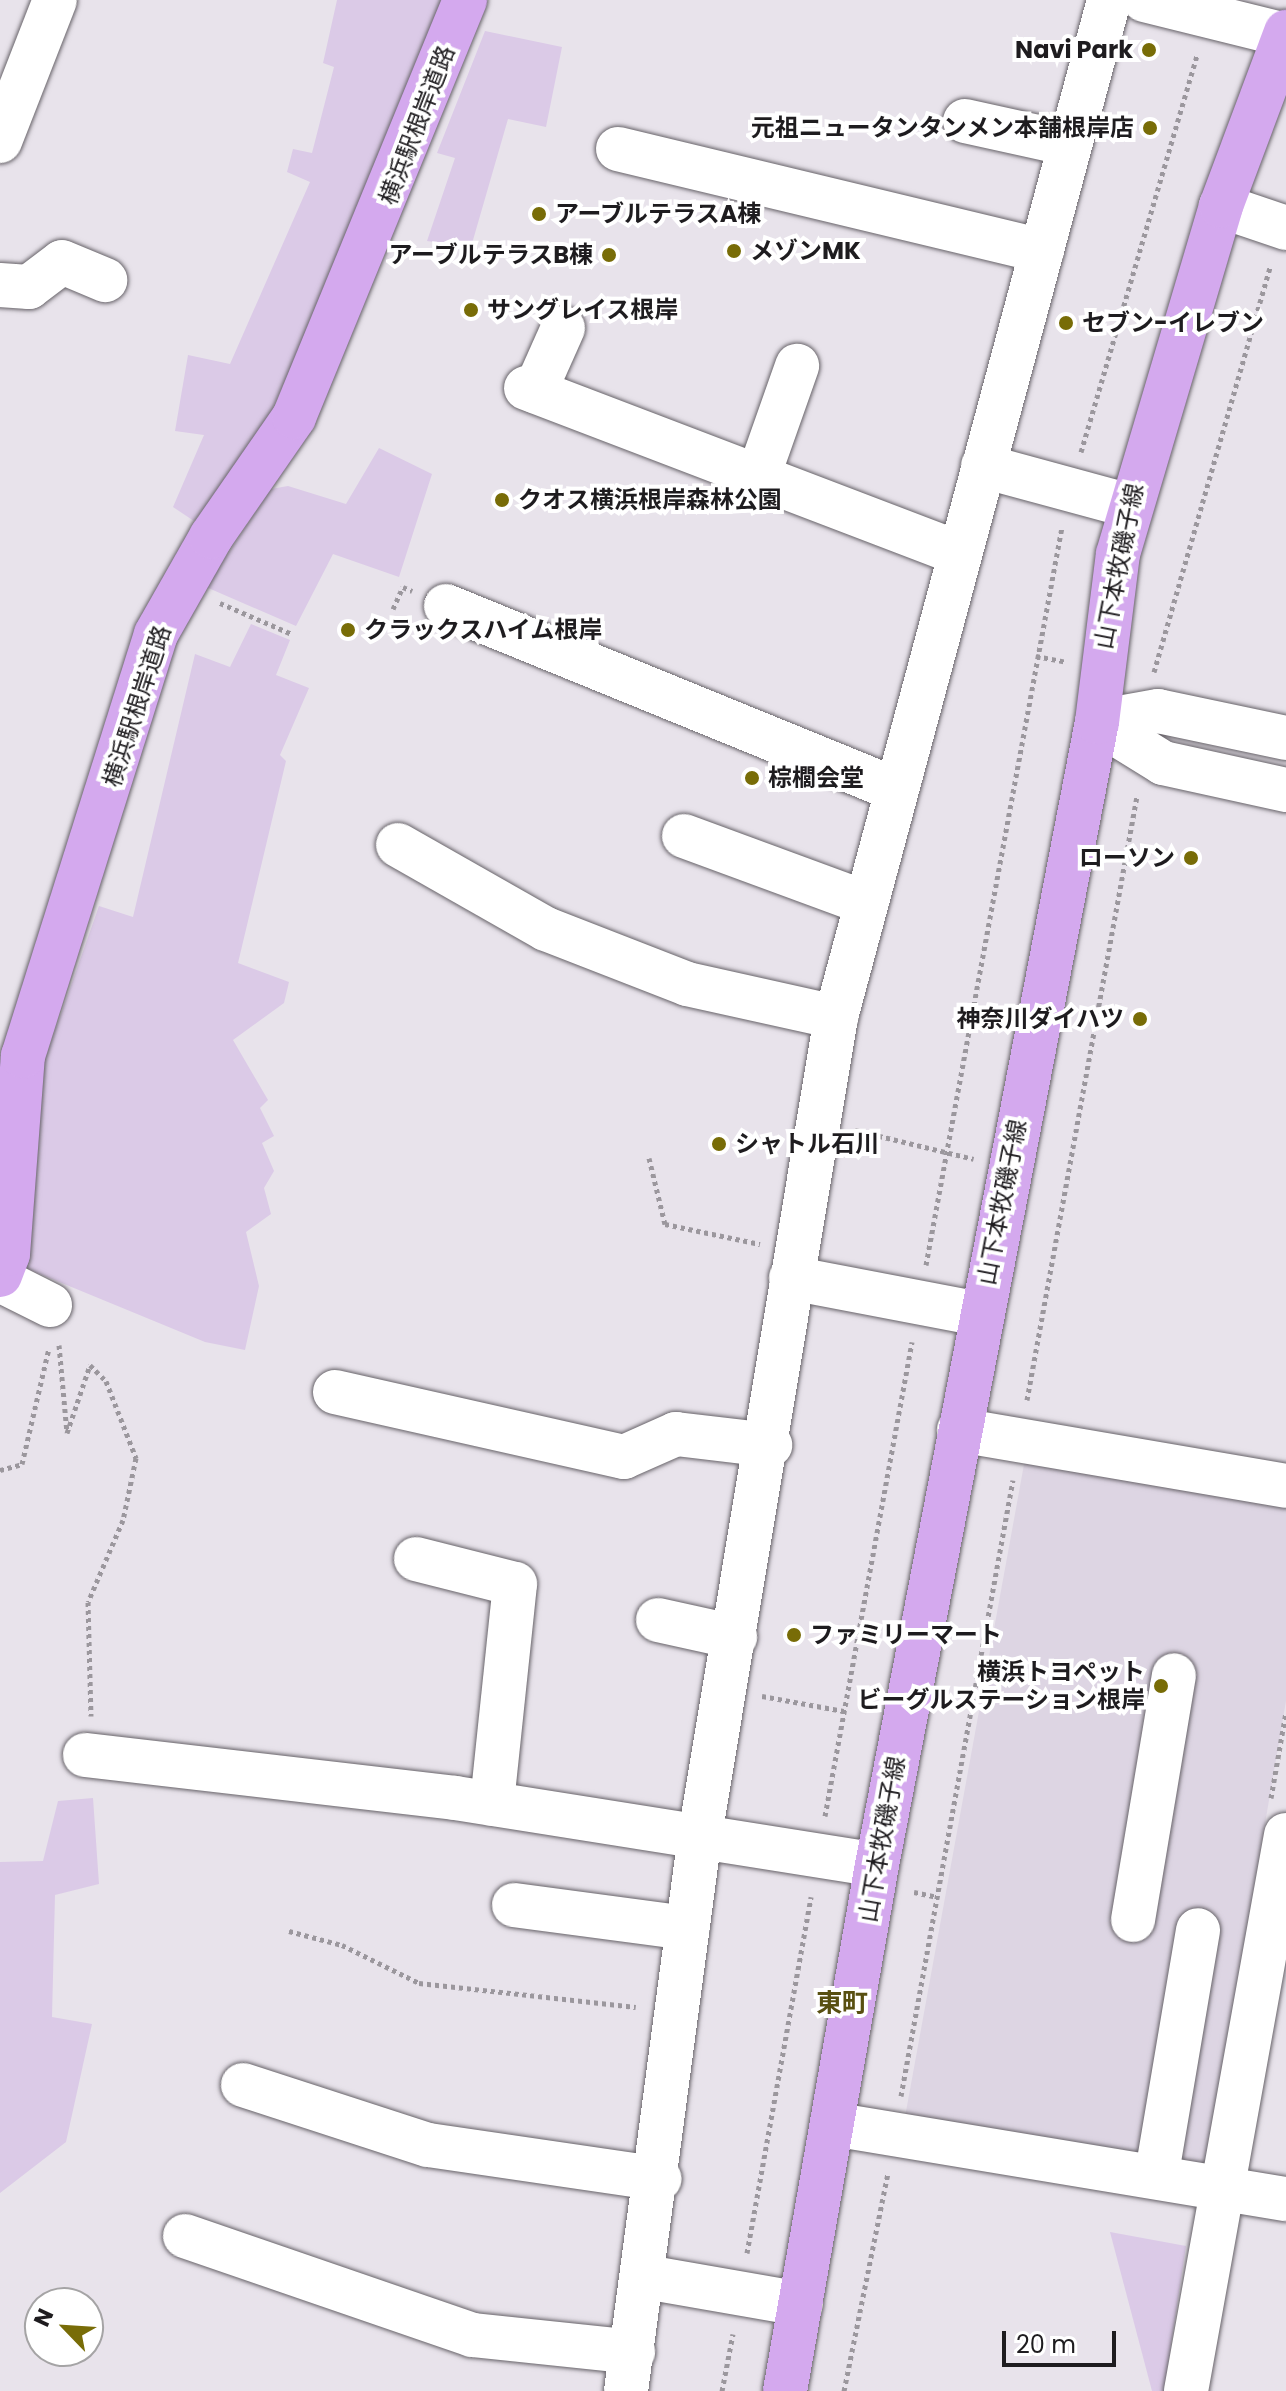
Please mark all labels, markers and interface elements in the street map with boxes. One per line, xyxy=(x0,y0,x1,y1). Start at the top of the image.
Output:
place label: Navi Park xyxy=(1015,36,1133,64)
street label: 横浜駅根岸道路 xyxy=(373,41,461,209)
marker: Navi Park xyxy=(1140,41,1158,59)
place label: 元祖ニュータンタンメン本舗根岸店 xyxy=(750,114,1134,142)
marker: 元祖ニュータンタンメン本舗根岸店 xyxy=(1141,119,1159,137)
place label: アーブルテラスA棟 xyxy=(555,200,763,228)
marker: アーブルテラスA棟 xyxy=(530,205,548,223)
place label: メゾンMK xyxy=(750,237,861,265)
place label: アーブルテラスB棟 xyxy=(387,241,593,269)
marker: メゾンMK xyxy=(725,242,743,260)
marker: アーブルテラスB棟 xyxy=(600,246,618,264)
place label: サングレイス根岸 xyxy=(487,296,679,324)
marker: サングレイス根岸 xyxy=(462,301,480,319)
place label: セブン-イレブン xyxy=(1082,309,1264,337)
marker: セブン-イレブン xyxy=(1057,314,1075,332)
street label: 山下本牧磯子線 xyxy=(1089,481,1149,651)
place label: クオス横浜根岸森林公園 xyxy=(518,486,782,514)
marker: クオス横浜根岸森林公園 xyxy=(493,491,511,509)
place label: クラックスハイム根岸 xyxy=(364,616,604,644)
marker: クラックスハイム根岸 xyxy=(339,621,357,639)
street label: 横浜駅根岸道路 xyxy=(97,622,177,790)
place label: 棕櫚会堂 xyxy=(768,764,864,792)
marker: 棕櫚会堂 xyxy=(743,769,761,787)
place label: ローソン xyxy=(1079,844,1175,872)
marker: ローソン xyxy=(1182,849,1200,867)
place label: 神奈川ダイハツ xyxy=(956,1005,1124,1033)
marker: 神奈川ダイハツ xyxy=(1131,1010,1149,1028)
street label: 山下本牧磯子線 xyxy=(972,1117,1032,1287)
place label: シャトル石川 xyxy=(735,1130,879,1158)
marker: シャトル石川 xyxy=(710,1135,728,1153)
place label: ファミリーマート xyxy=(810,1621,1002,1649)
marker: ファミリーマート xyxy=(785,1626,803,1644)
place label: 横浜トヨペット ビーグルステーション根岸 xyxy=(857,1658,1145,1714)
marker: 横浜トヨペット ビーグルステーション根岸 xyxy=(1152,1677,1170,1695)
street label: 山下本牧磯子線 xyxy=(853,1754,911,1924)
district label: 東町 xyxy=(816,1988,868,2020)
north arrow xyxy=(24,2287,104,2367)
text: N xyxy=(26,2303,61,2332)
scale bar xyxy=(1006,2315,1120,2365)
text: 20 m xyxy=(1016,2328,1076,2361)

